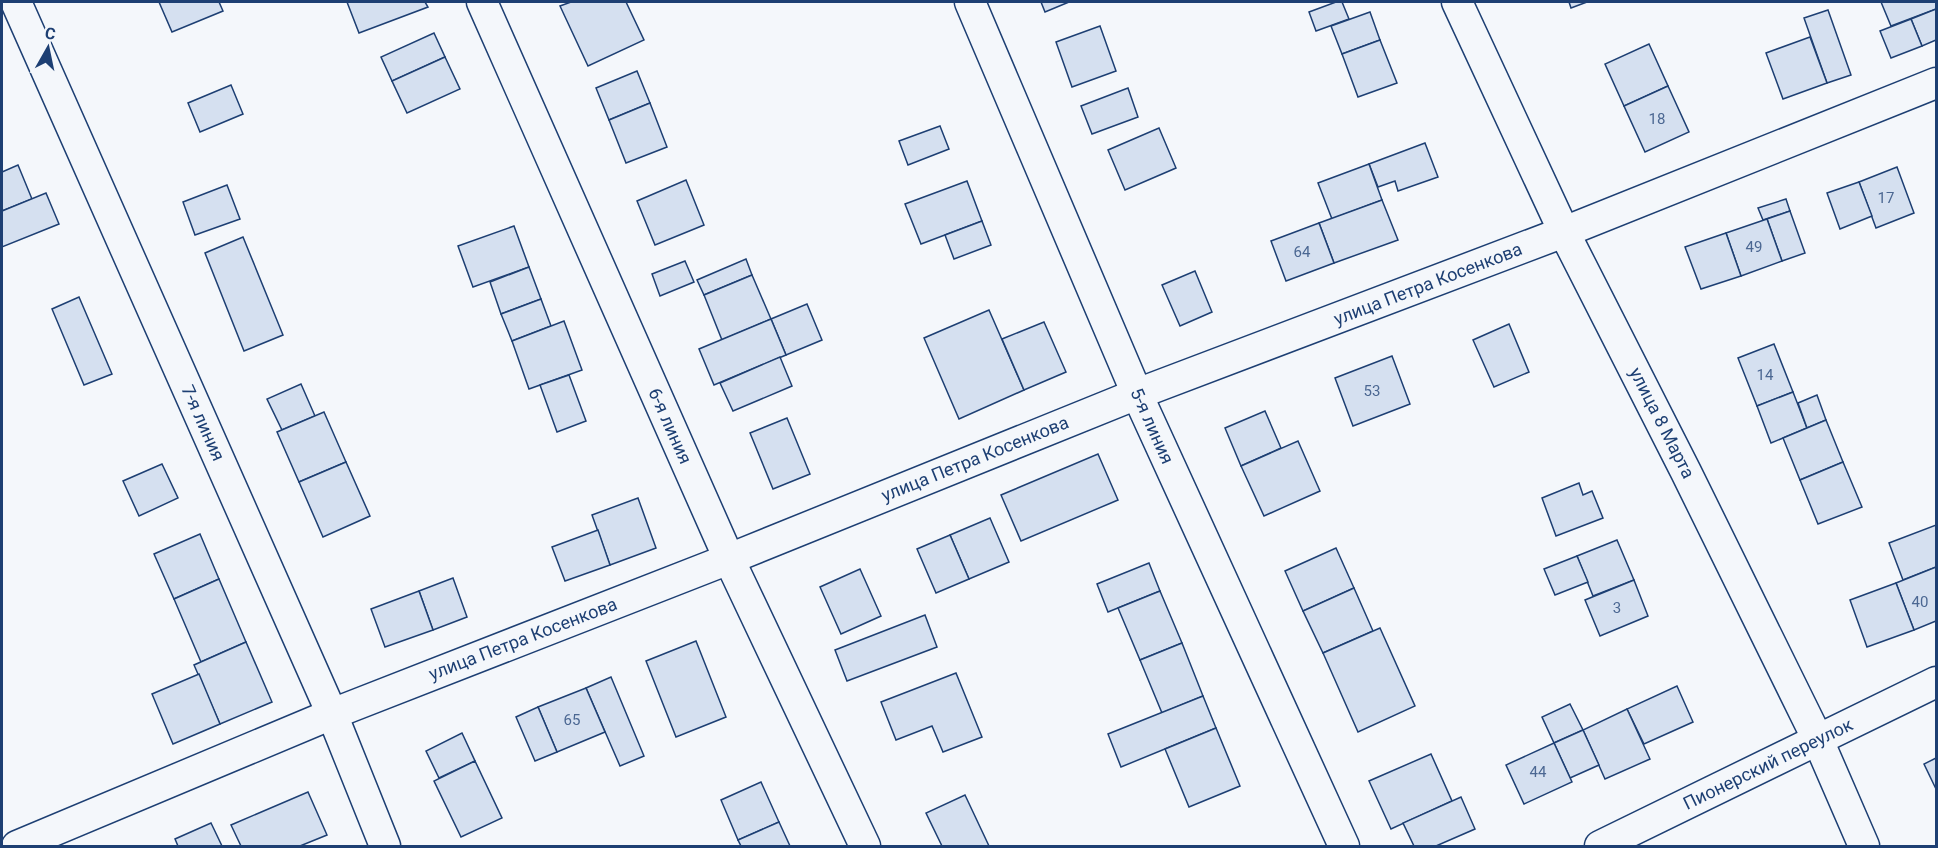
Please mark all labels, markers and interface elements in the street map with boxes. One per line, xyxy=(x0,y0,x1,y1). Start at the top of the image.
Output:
north arrow xyxy=(18,18,78,78)
text: С xyxy=(44,23,57,44)
house number: 18 xyxy=(1649,110,1665,128)
house number: 17 xyxy=(1878,189,1894,207)
street label: улица Петра Косенкова xyxy=(1331,238,1525,329)
house number: 49 xyxy=(1746,238,1762,256)
house number: 64 xyxy=(1294,243,1311,261)
street label: улица 8 Марта xyxy=(1625,364,1699,482)
house number: 14 xyxy=(1757,366,1774,384)
street label: 7-я линия xyxy=(177,382,229,464)
house number: 53 xyxy=(1364,382,1380,400)
street label: 6-я линия xyxy=(644,385,696,467)
street label: 5-я линия xyxy=(1126,385,1178,467)
street label: улица Петра Косенкова xyxy=(878,411,1071,506)
street label: улица Петра Косенкова xyxy=(426,593,620,684)
house number: 40 xyxy=(1912,593,1928,611)
house number: 3 xyxy=(1613,599,1621,617)
house number: 65 xyxy=(564,711,580,729)
street label: Пионерский переулок xyxy=(1680,713,1856,814)
house number: 44 xyxy=(1530,763,1547,781)

